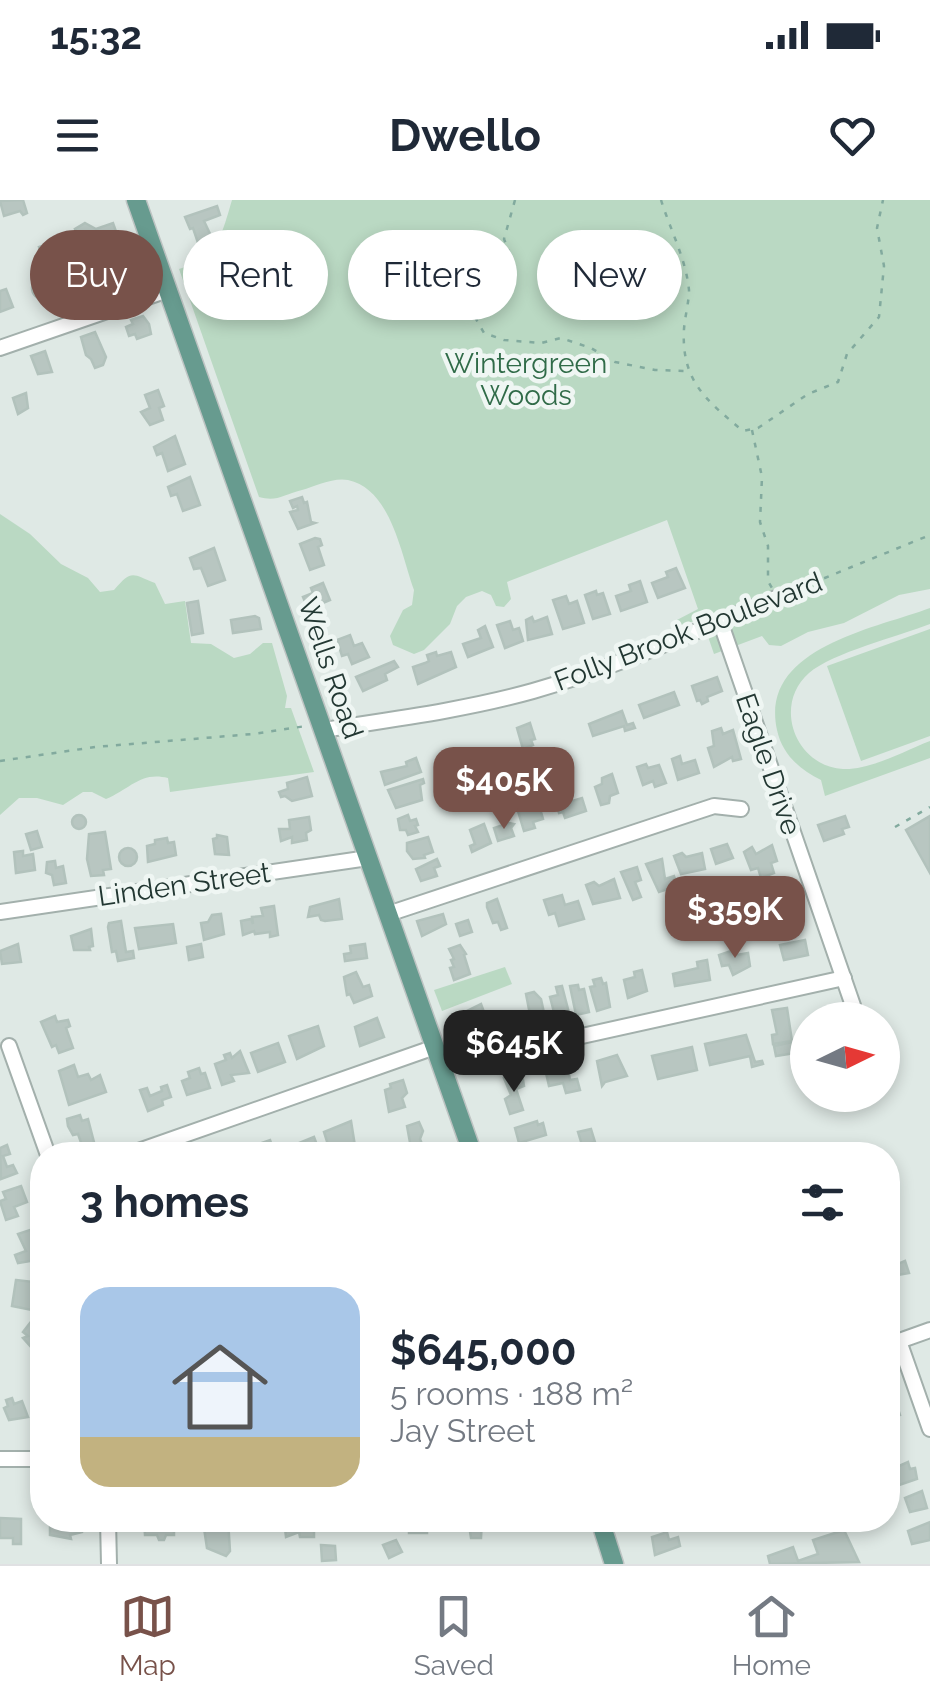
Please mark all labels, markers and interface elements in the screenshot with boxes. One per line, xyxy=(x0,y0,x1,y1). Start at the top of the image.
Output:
text: 15:32 xyxy=(50,13,142,58)
icon: menu xyxy=(50,108,105,163)
icon: heart xyxy=(825,108,880,163)
text: Dwello xyxy=(389,109,541,162)
chip: Buy xyxy=(30,230,163,320)
chip: Rent xyxy=(183,230,328,320)
chip: Filters xyxy=(348,230,517,320)
chip: New xyxy=(537,230,682,320)
park label: Wintergreen Woods xyxy=(445,347,607,412)
street label: Folly Brook Boulevard xyxy=(550,565,827,698)
street label: Wells Road xyxy=(291,593,370,743)
street label: Eagle Drive xyxy=(729,689,808,839)
pin: $405K xyxy=(434,747,574,832)
text: $405K xyxy=(455,761,553,798)
street label: Linden Street xyxy=(96,856,273,913)
pin: $359K xyxy=(665,876,805,961)
text: $359K xyxy=(687,890,783,927)
north arrow xyxy=(790,1002,900,1112)
map controls xyxy=(790,1002,900,1112)
pin: $645K xyxy=(444,1010,584,1095)
text: $645K xyxy=(465,1024,563,1061)
icon: filters xyxy=(795,1175,850,1230)
text: 3 homes xyxy=(80,1178,249,1227)
text: $645,000 xyxy=(390,1326,576,1375)
icon: home xyxy=(160,1327,280,1447)
text: 5 rooms · 188 m² xyxy=(390,1375,633,1412)
text: Jay Street xyxy=(390,1412,535,1449)
tab: Map xyxy=(119,1589,176,1682)
tab: Saved xyxy=(414,1589,494,1682)
tab: Home xyxy=(732,1589,811,1682)

